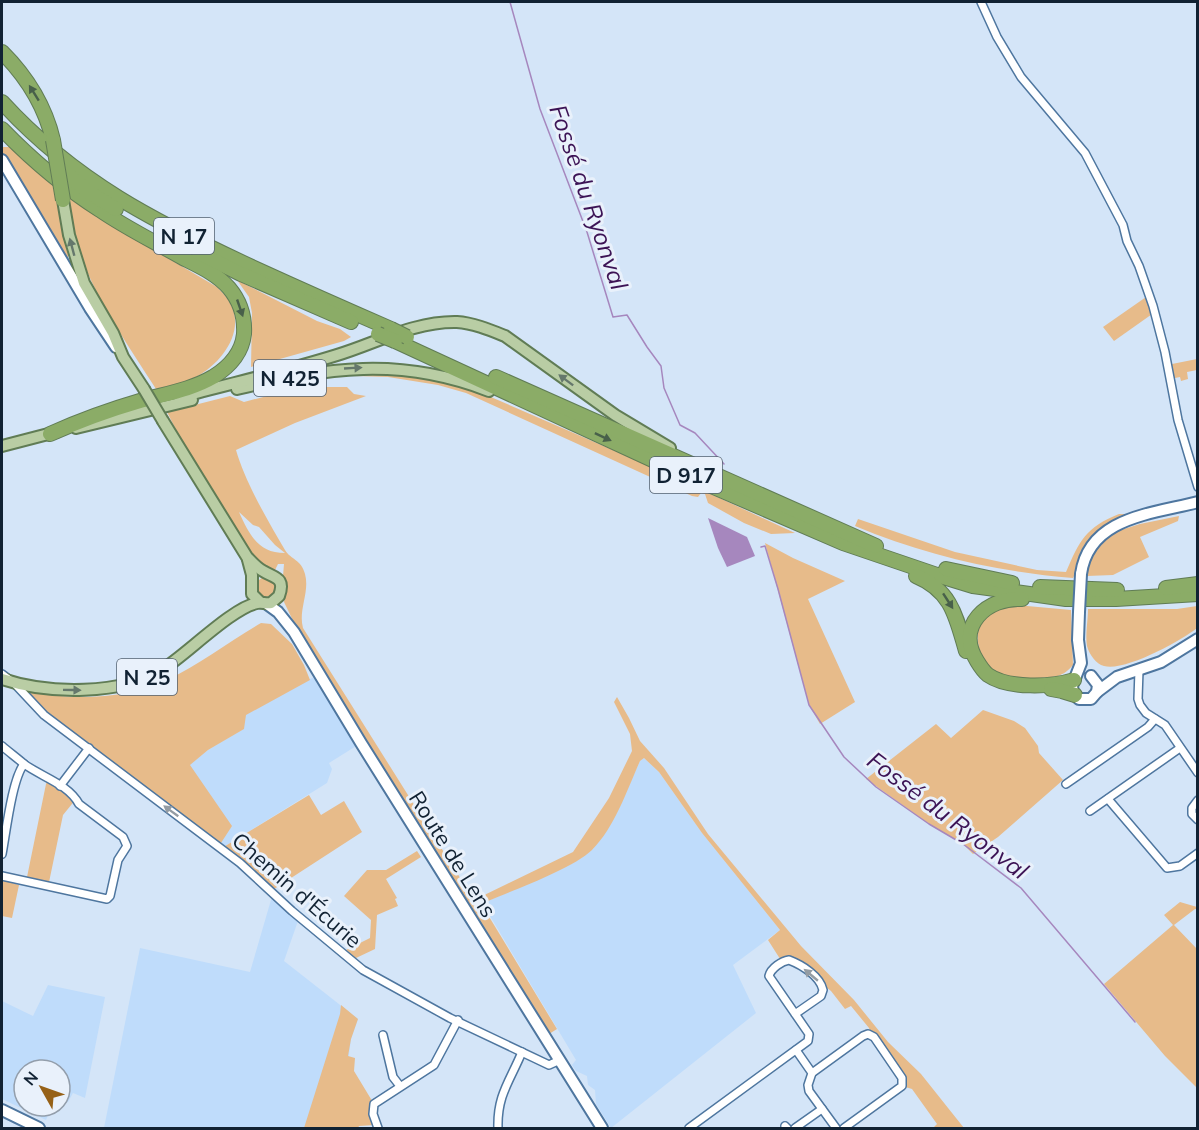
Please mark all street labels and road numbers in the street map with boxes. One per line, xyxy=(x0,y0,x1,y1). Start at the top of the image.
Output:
road number: N 17 xyxy=(154,218,214,254)
road number: N 425 xyxy=(254,360,326,396)
road number: D 917 xyxy=(650,457,722,493)
road number: N 25 xyxy=(117,659,177,695)
street label: Route de Lens xyxy=(403,785,503,923)
street label: Chemin d'Écurie xyxy=(226,826,368,954)

